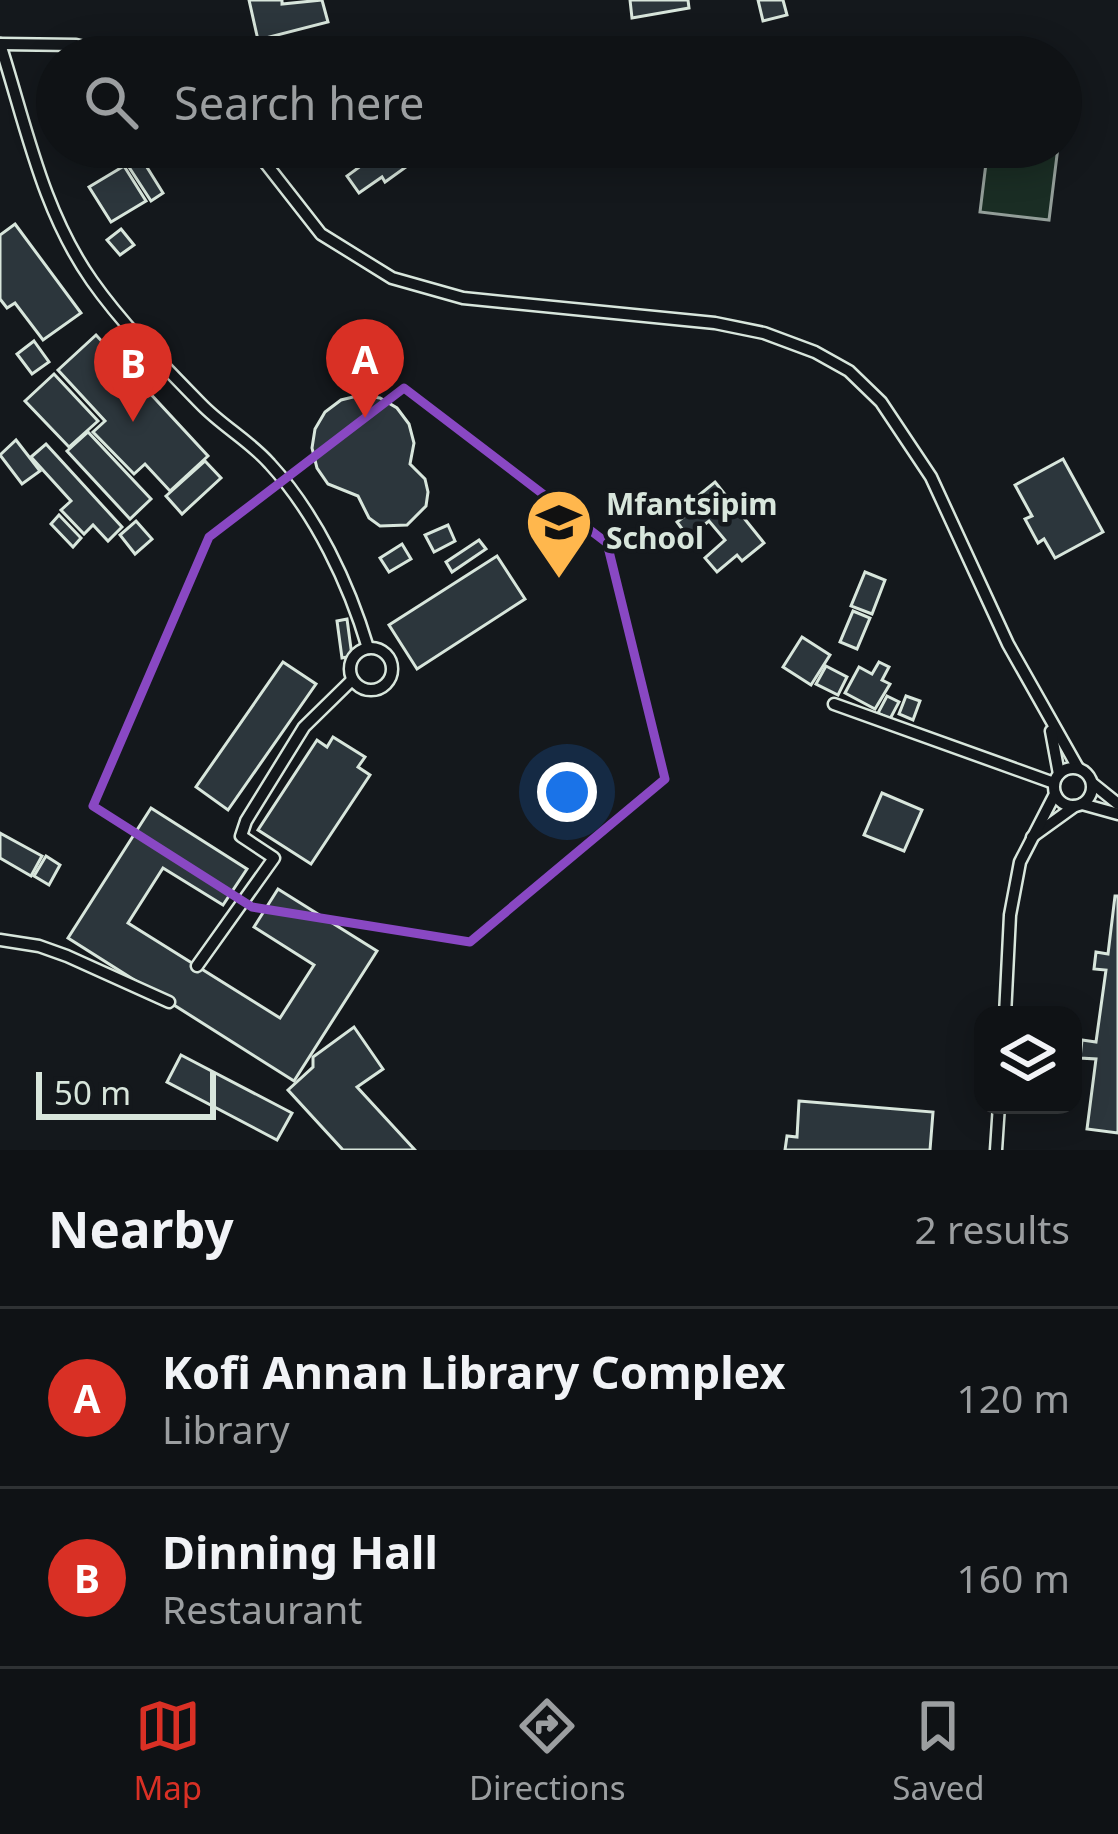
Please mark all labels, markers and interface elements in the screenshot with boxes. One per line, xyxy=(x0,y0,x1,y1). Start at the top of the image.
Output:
search box xyxy=(36,36,1082,168)
icon: search xyxy=(78,69,144,135)
text: Search here xyxy=(174,72,424,133)
pin: A xyxy=(326,319,404,418)
pin: B xyxy=(94,323,172,422)
place label: Mfantsipim School xyxy=(606,483,778,558)
school or university icon: Mfantsipim School xyxy=(524,487,594,581)
your location xyxy=(537,762,597,822)
map controls xyxy=(974,1006,1082,1114)
button: layers xyxy=(974,1006,1082,1114)
scale bar xyxy=(36,1066,216,1119)
text: 50 m xyxy=(54,1070,131,1115)
text: Nearby xyxy=(48,1193,234,1263)
text: 2 results xyxy=(915,1202,1070,1255)
text: Kofi Annan Library Complex xyxy=(162,1341,786,1402)
text: A xyxy=(74,1371,101,1424)
text: 120 m xyxy=(956,1371,1070,1424)
text: Library xyxy=(162,1402,290,1455)
text: Dinning Hall xyxy=(162,1521,438,1582)
text: B xyxy=(74,1551,100,1604)
text: 160 m xyxy=(956,1551,1070,1604)
text: Restaurant xyxy=(162,1582,362,1635)
tab: Map xyxy=(133,1693,202,1810)
tab: Directions xyxy=(469,1693,626,1810)
tab: Saved xyxy=(892,1693,985,1810)

